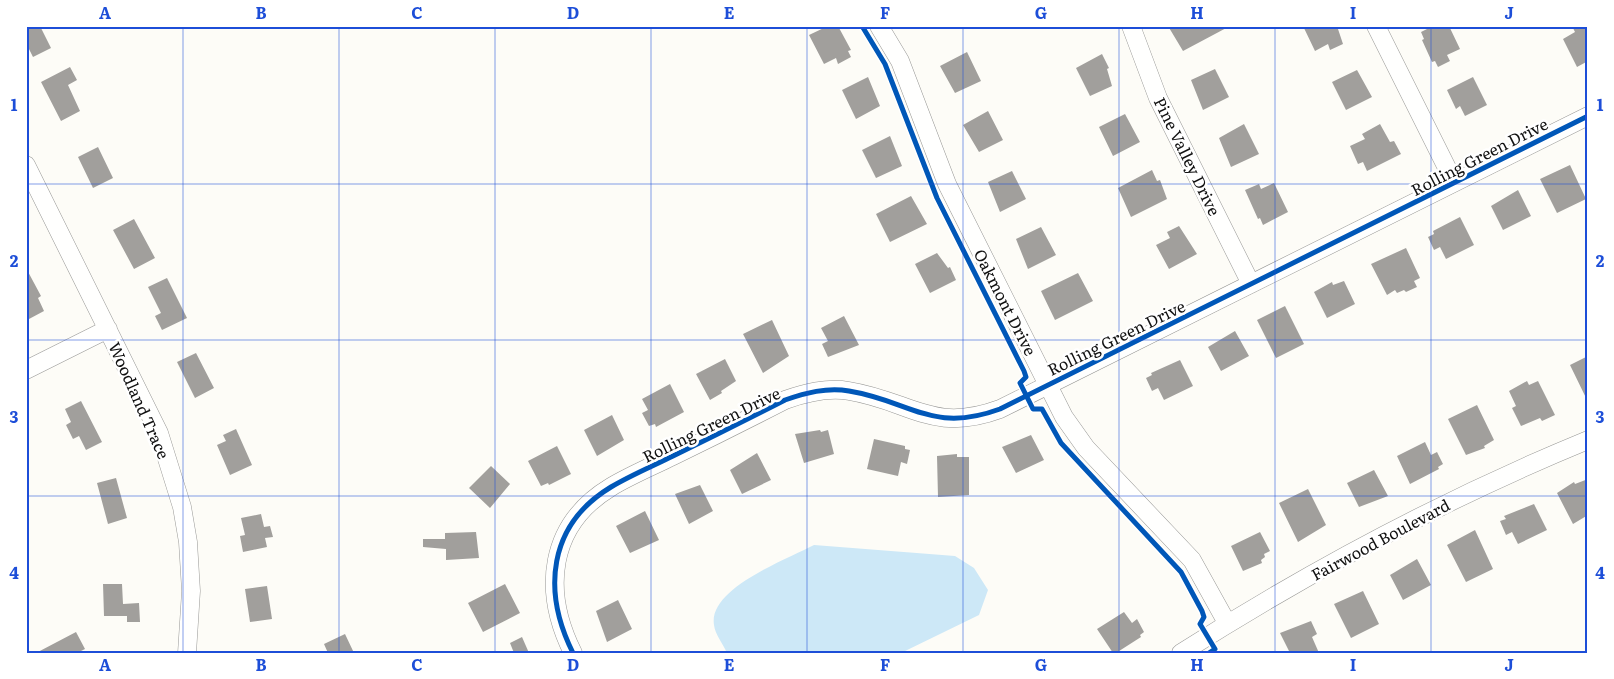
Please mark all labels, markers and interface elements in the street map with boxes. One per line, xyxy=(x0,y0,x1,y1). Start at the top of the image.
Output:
text: A xyxy=(99,0,111,24)
text: B xyxy=(255,0,267,24)
text: C xyxy=(411,0,423,24)
text: D xyxy=(567,0,579,24)
text: E xyxy=(724,0,735,24)
text: F xyxy=(880,0,890,24)
text: G xyxy=(1035,0,1047,24)
text: H xyxy=(1190,0,1204,24)
text: I xyxy=(1350,0,1356,24)
text: J xyxy=(1504,0,1514,24)
text: 1 xyxy=(11,92,18,116)
text: 1 xyxy=(1597,92,1604,116)
street label: Pine Valley Drive xyxy=(1149,93,1227,219)
street label: Rolling Green Drive xyxy=(1406,111,1552,201)
street label: Oakmont Drive xyxy=(969,244,1043,360)
text: 2 xyxy=(10,248,19,272)
text: 2 xyxy=(1596,248,1605,272)
street label: Rolling Green Drive xyxy=(1043,293,1189,381)
street label: Woodland Trace xyxy=(103,338,177,462)
street label: Rolling Green Drive xyxy=(638,380,784,468)
text: 3 xyxy=(10,404,19,428)
text: 3 xyxy=(1596,404,1605,428)
street label: Fairwood Boulevard xyxy=(1306,492,1454,586)
text: 4 xyxy=(9,560,19,584)
text: 4 xyxy=(1595,560,1605,584)
text: A xyxy=(99,652,111,676)
text: B xyxy=(255,652,267,676)
text: C xyxy=(411,652,423,676)
text: D xyxy=(567,652,579,676)
text: E xyxy=(724,652,735,676)
text: F xyxy=(880,652,890,676)
text: G xyxy=(1035,652,1047,676)
text: H xyxy=(1190,652,1204,676)
text: I xyxy=(1350,652,1356,676)
text: J xyxy=(1504,652,1514,676)

